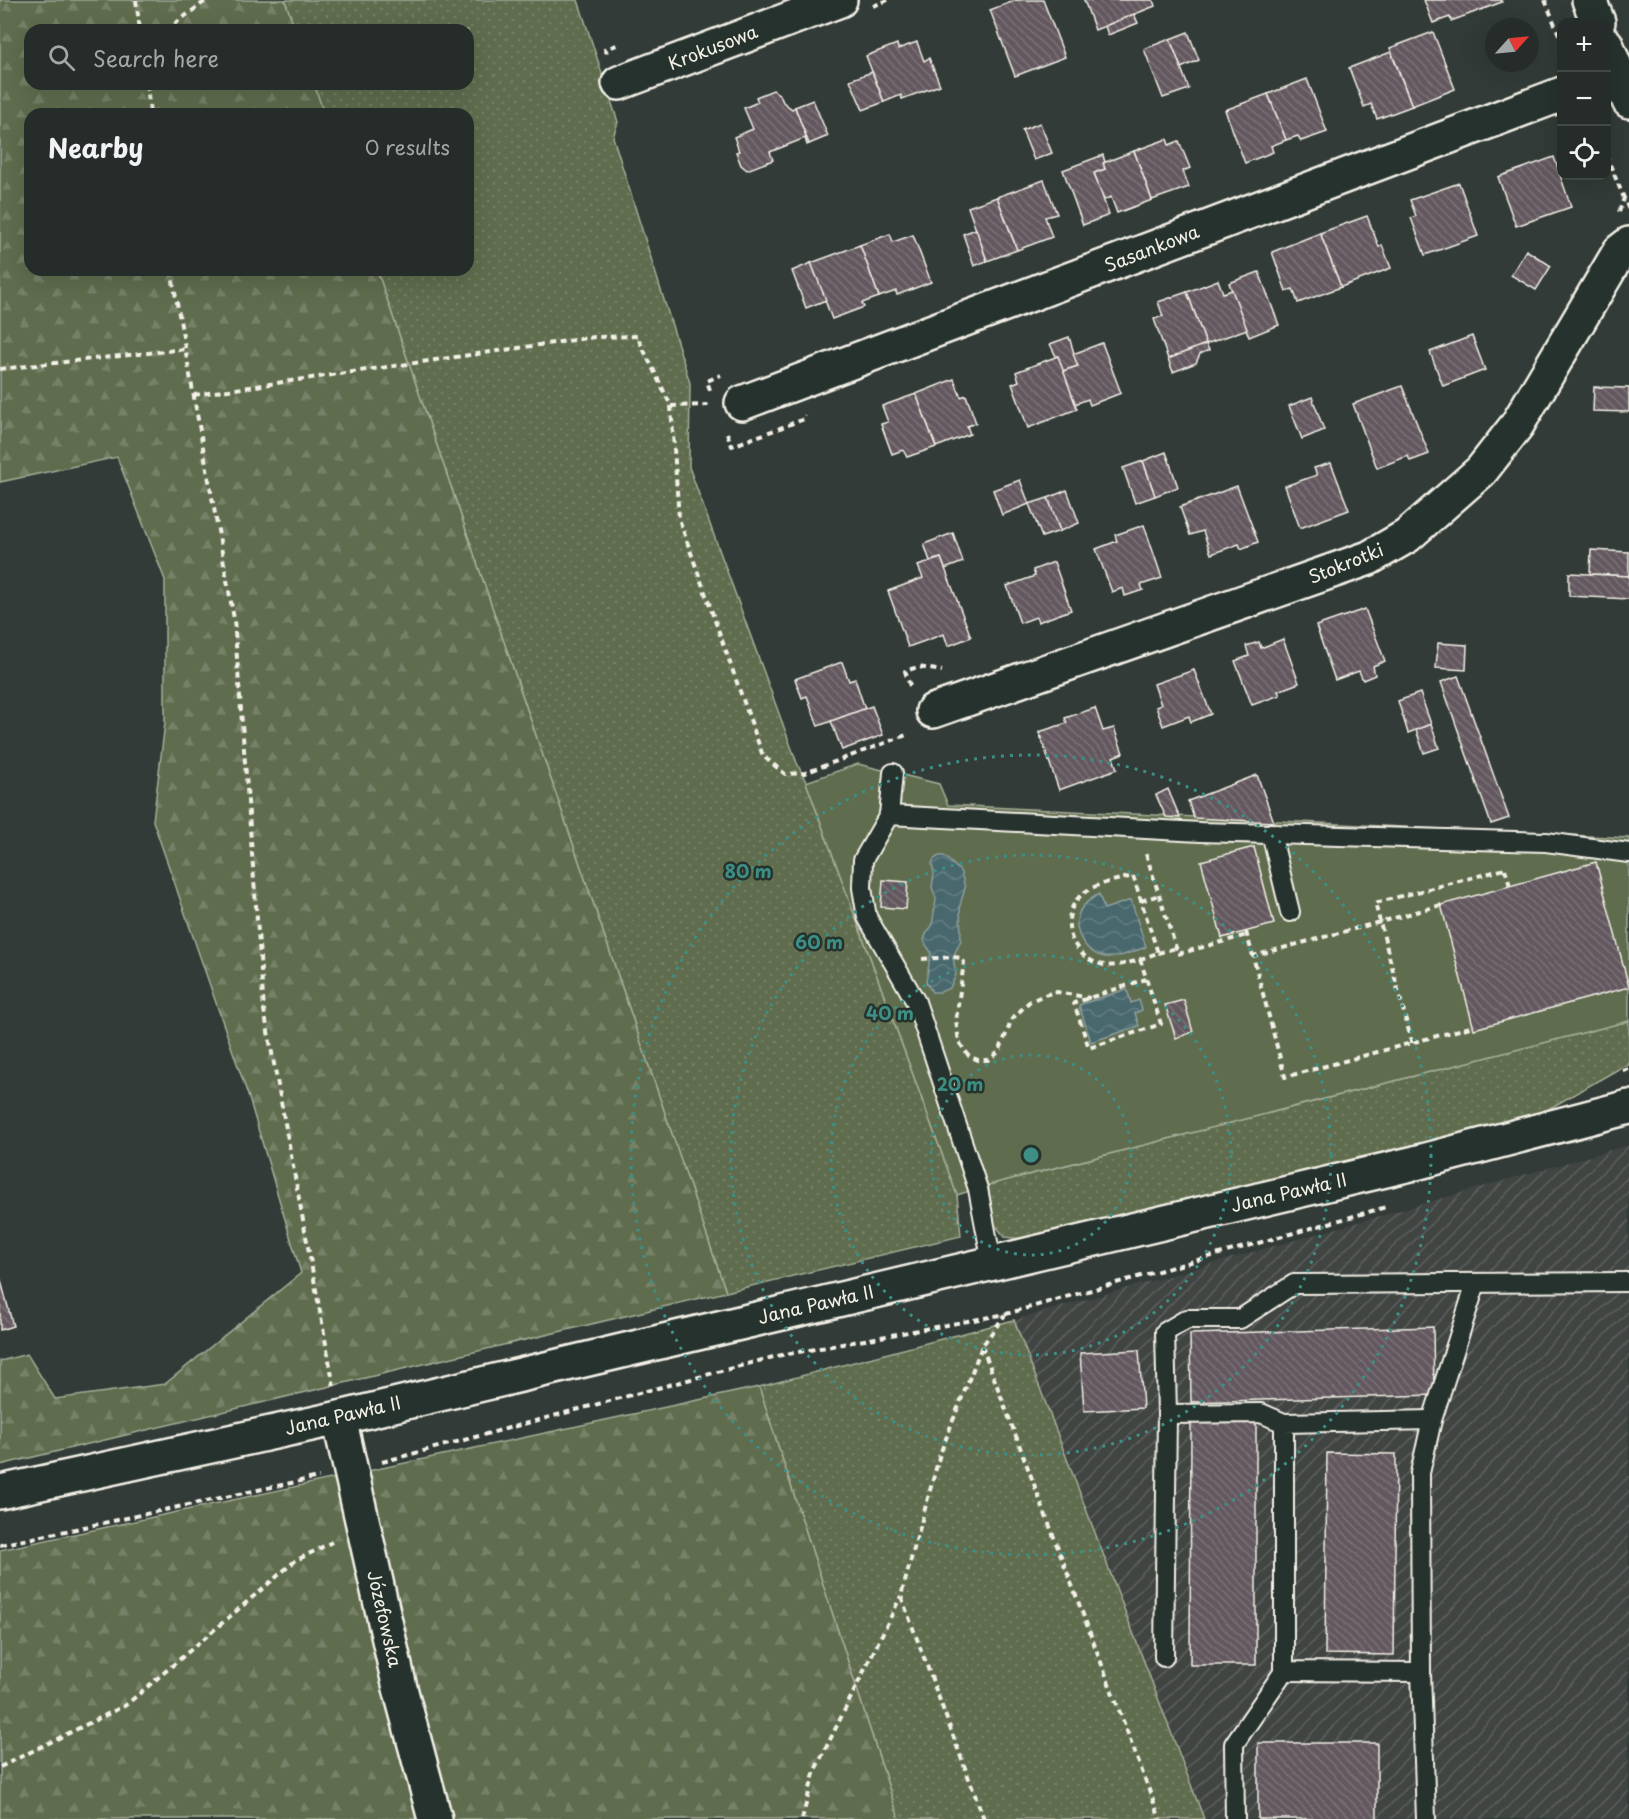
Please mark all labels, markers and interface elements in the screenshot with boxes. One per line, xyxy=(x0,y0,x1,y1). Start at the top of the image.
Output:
street label: Krokusowa xyxy=(664,17,762,76)
north arrow xyxy=(1485,18,1539,72)
map controls xyxy=(1557,18,1611,180)
button: + xyxy=(1557,18,1611,72)
search box xyxy=(24,24,474,90)
icon: search xyxy=(45,41,78,74)
text: Search here xyxy=(93,41,219,74)
button: − xyxy=(1557,72,1611,126)
button: locate xyxy=(1557,126,1611,180)
text: Nearby xyxy=(48,128,143,167)
text: 0 results xyxy=(365,132,450,162)
street label: Sasankowa xyxy=(1100,217,1203,278)
street label: Stokrotki xyxy=(1304,535,1387,590)
text: 80 m xyxy=(724,857,772,884)
text: 60 m xyxy=(795,928,843,955)
text: 40 m xyxy=(866,999,914,1026)
text: 20 m xyxy=(937,1070,983,1097)
centre of rings xyxy=(1021,1145,1041,1165)
street label: Jana Pawła II xyxy=(1228,1165,1349,1218)
street label: Jana Pawła II xyxy=(755,1277,876,1330)
street label: Jana Pawła II xyxy=(282,1388,403,1441)
street label: Józefowska xyxy=(361,1568,410,1671)

